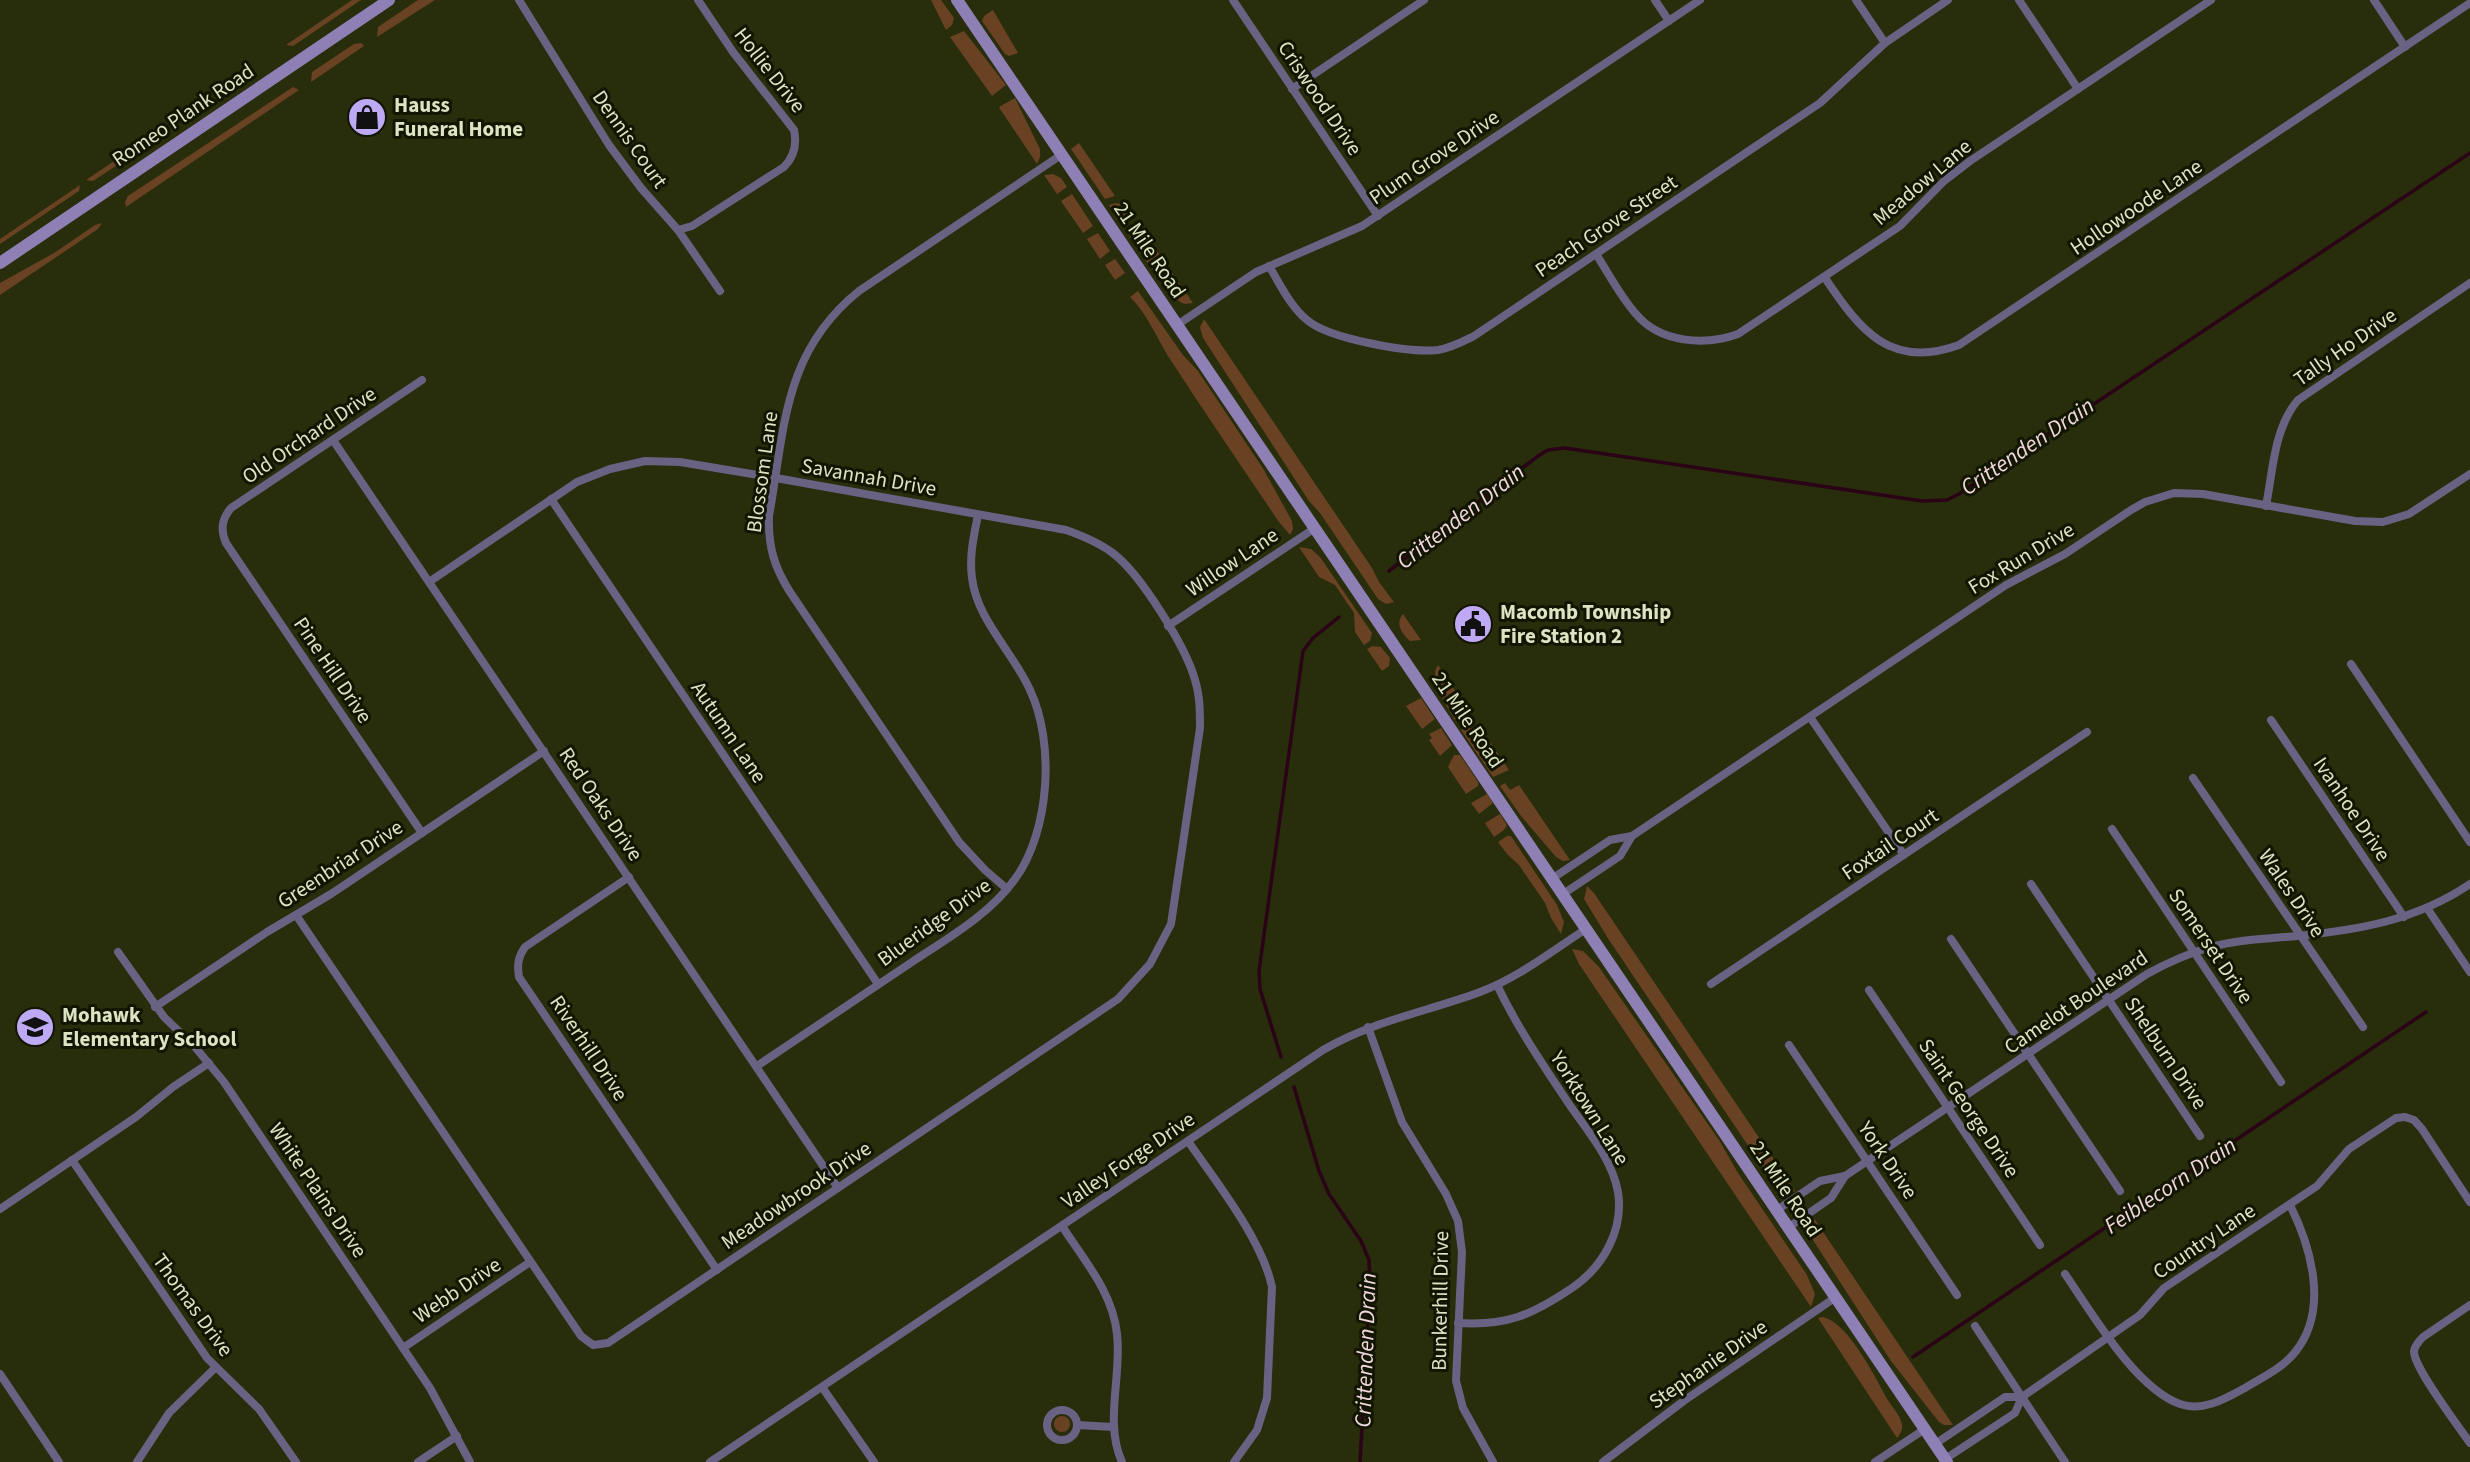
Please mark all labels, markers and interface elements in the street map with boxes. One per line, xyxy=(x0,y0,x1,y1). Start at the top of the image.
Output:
street label: Hollie Drive xyxy=(727,21,813,119)
street label: Criswood Drive xyxy=(1271,35,1369,161)
street label: Romeo Plank Road xyxy=(106,56,260,174)
street label: Dennis Court xyxy=(585,84,675,194)
place label: Hauss Funeral Home xyxy=(394,90,523,144)
shop icon: Hauss Funeral Home xyxy=(346,96,388,138)
street label: Plum Grove Drive xyxy=(1363,102,1505,212)
street label: Meadow Lane xyxy=(1866,132,1978,232)
street label: Hollowoode Lane xyxy=(2064,152,2208,262)
street label: Peach Grove Street xyxy=(1529,167,1683,285)
street label: 21 Mile Road xyxy=(1107,196,1193,304)
street label: Tally Ho Drive xyxy=(2287,300,2403,394)
street label: Old Orchard Drive xyxy=(236,379,382,491)
water label: Crittenden Drain xyxy=(1954,389,2101,503)
street label: Blossom Lane xyxy=(739,409,785,535)
street label: Savannah Drive xyxy=(799,450,939,504)
water label: Crittenden Drain xyxy=(1389,456,1532,577)
street label: Fox Run Drive xyxy=(1962,514,2080,602)
street label: Willow Lane xyxy=(1180,520,1284,604)
place label: Macomb Township Fire Station 2 xyxy=(1500,597,1671,651)
public building icon: Macomb Township Fire Station 2 xyxy=(1452,603,1494,645)
street label: Pine Hill Drive xyxy=(286,611,380,729)
street label: 21 Mile Road xyxy=(1425,666,1511,774)
street label: Autumn Lane xyxy=(684,675,774,789)
street label: Red Oaks Drive xyxy=(552,741,650,867)
street label: Ivanhoe Drive xyxy=(2306,751,2398,867)
street label: Foxtail Court xyxy=(1836,800,1944,888)
street label: Greenbriar Drive xyxy=(271,812,409,916)
street label: Wales Drive xyxy=(2251,843,2333,943)
street label: Blueridge Drive xyxy=(871,870,997,974)
street label: Somerset Drive xyxy=(2161,882,2261,1010)
street label: Camelot Boulevard xyxy=(1998,943,2154,1061)
street label: Riverhill Drive xyxy=(543,989,635,1107)
street label: Shelburn Drive xyxy=(2117,991,2215,1115)
place label: Mohawk Elementary School xyxy=(62,1000,236,1054)
school or university icon: Mohawk Elementary School xyxy=(14,1006,56,1048)
street label: Saint George Drive xyxy=(1911,1032,2027,1184)
street label: Yorktown Lane xyxy=(1542,1044,1637,1171)
street label: Valley Forge Drive xyxy=(1055,1104,1201,1216)
street label: York Drive xyxy=(1850,1114,1925,1205)
street label: White Plains Drive xyxy=(262,1116,374,1264)
water label: Feiblecorn Drain xyxy=(2097,1129,2243,1242)
street label: Meadowbrook Drive xyxy=(715,1133,877,1257)
street label: 21 Mile Road xyxy=(1743,1135,1829,1243)
street label: Country Lane xyxy=(2147,1196,2261,1286)
street label: Bunkerhill Drive xyxy=(1424,1231,1456,1371)
street label: Thomas Drive xyxy=(145,1247,241,1363)
street label: Webb Drive xyxy=(407,1250,507,1330)
water label: Crittenden Drain xyxy=(1346,1272,1385,1428)
street label: Stephanie Drive xyxy=(1643,1312,1773,1416)

